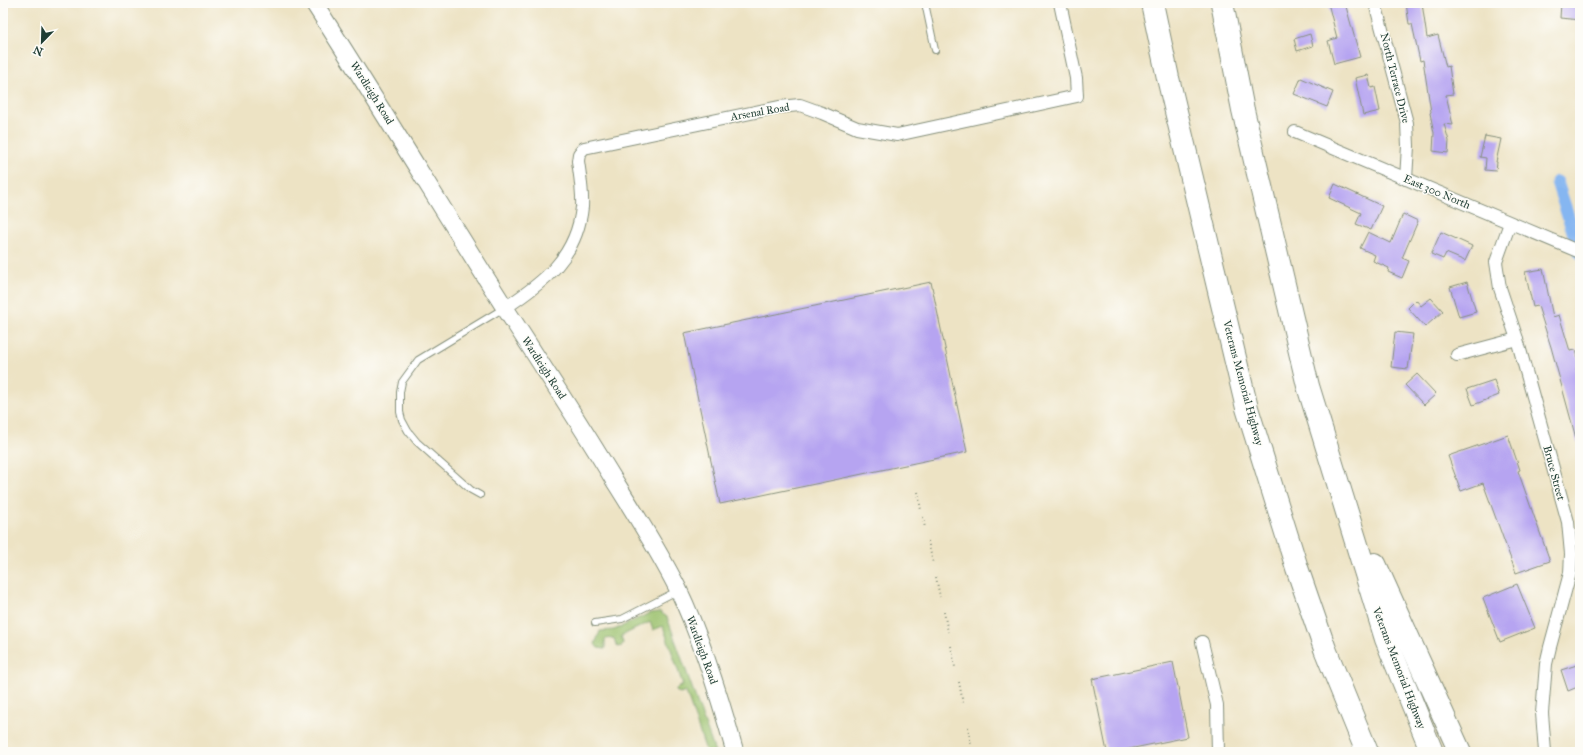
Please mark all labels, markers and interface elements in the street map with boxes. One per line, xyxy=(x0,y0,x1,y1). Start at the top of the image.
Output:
north arrow xyxy=(22,22,62,62)
street label: North Terrace Drive xyxy=(1378,32,1413,125)
text: N xyxy=(31,43,45,59)
street label: Wardleigh Road xyxy=(347,59,397,127)
street label: Arsenal Road xyxy=(729,100,791,124)
street label: East 300 North xyxy=(1402,172,1472,212)
street label: Veterans Memorial Highway xyxy=(1220,318,1266,448)
street label: Wardleigh Road xyxy=(519,334,569,402)
street label: Bruce Street xyxy=(1540,444,1568,502)
street label: Veterans Memorial Highway xyxy=(1369,604,1429,731)
street label: Wardleigh Road xyxy=(684,614,721,686)

